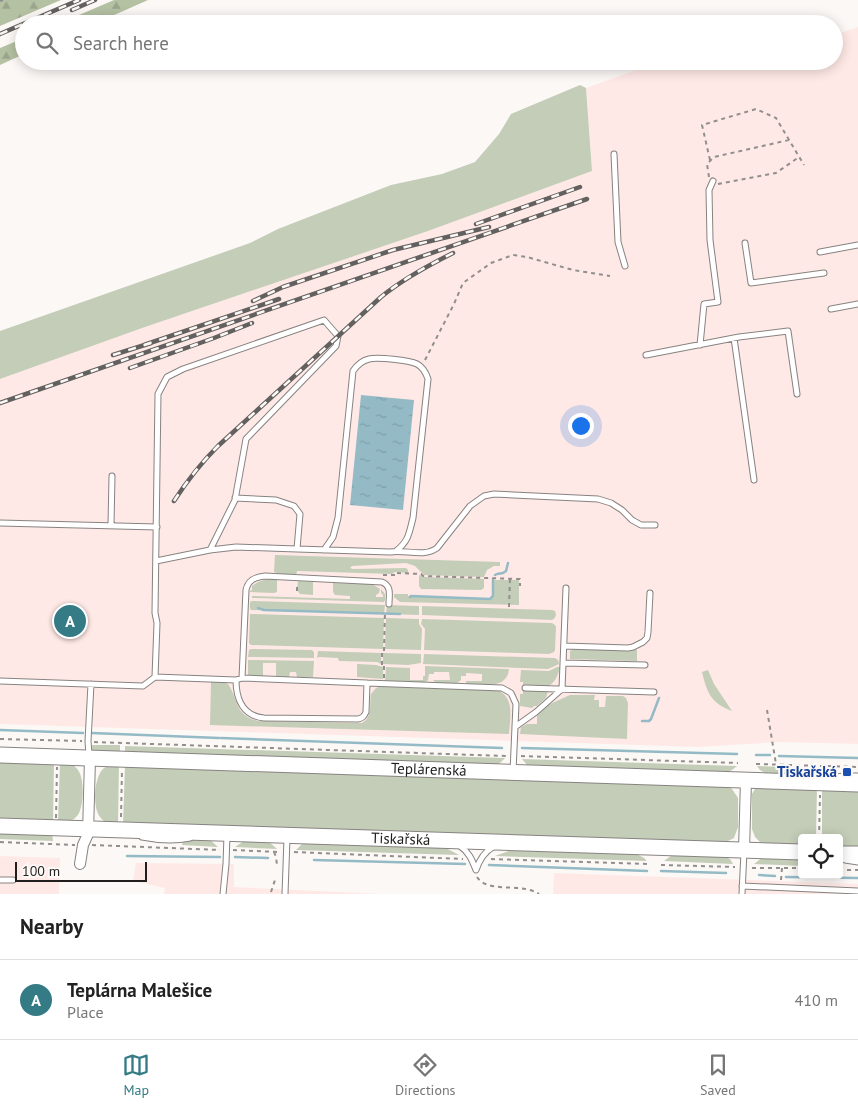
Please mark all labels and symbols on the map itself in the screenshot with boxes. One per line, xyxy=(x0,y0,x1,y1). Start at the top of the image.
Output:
your location xyxy=(568,413,594,439)
pin: A xyxy=(54,602,86,640)
street label: Teplárenská xyxy=(391,758,467,780)
place label: Tiskařská xyxy=(777,762,837,781)
marker: Tiskařská xyxy=(841,766,853,778)
street label: Tiskařská xyxy=(371,828,431,849)
scale bar xyxy=(15,859,148,882)

